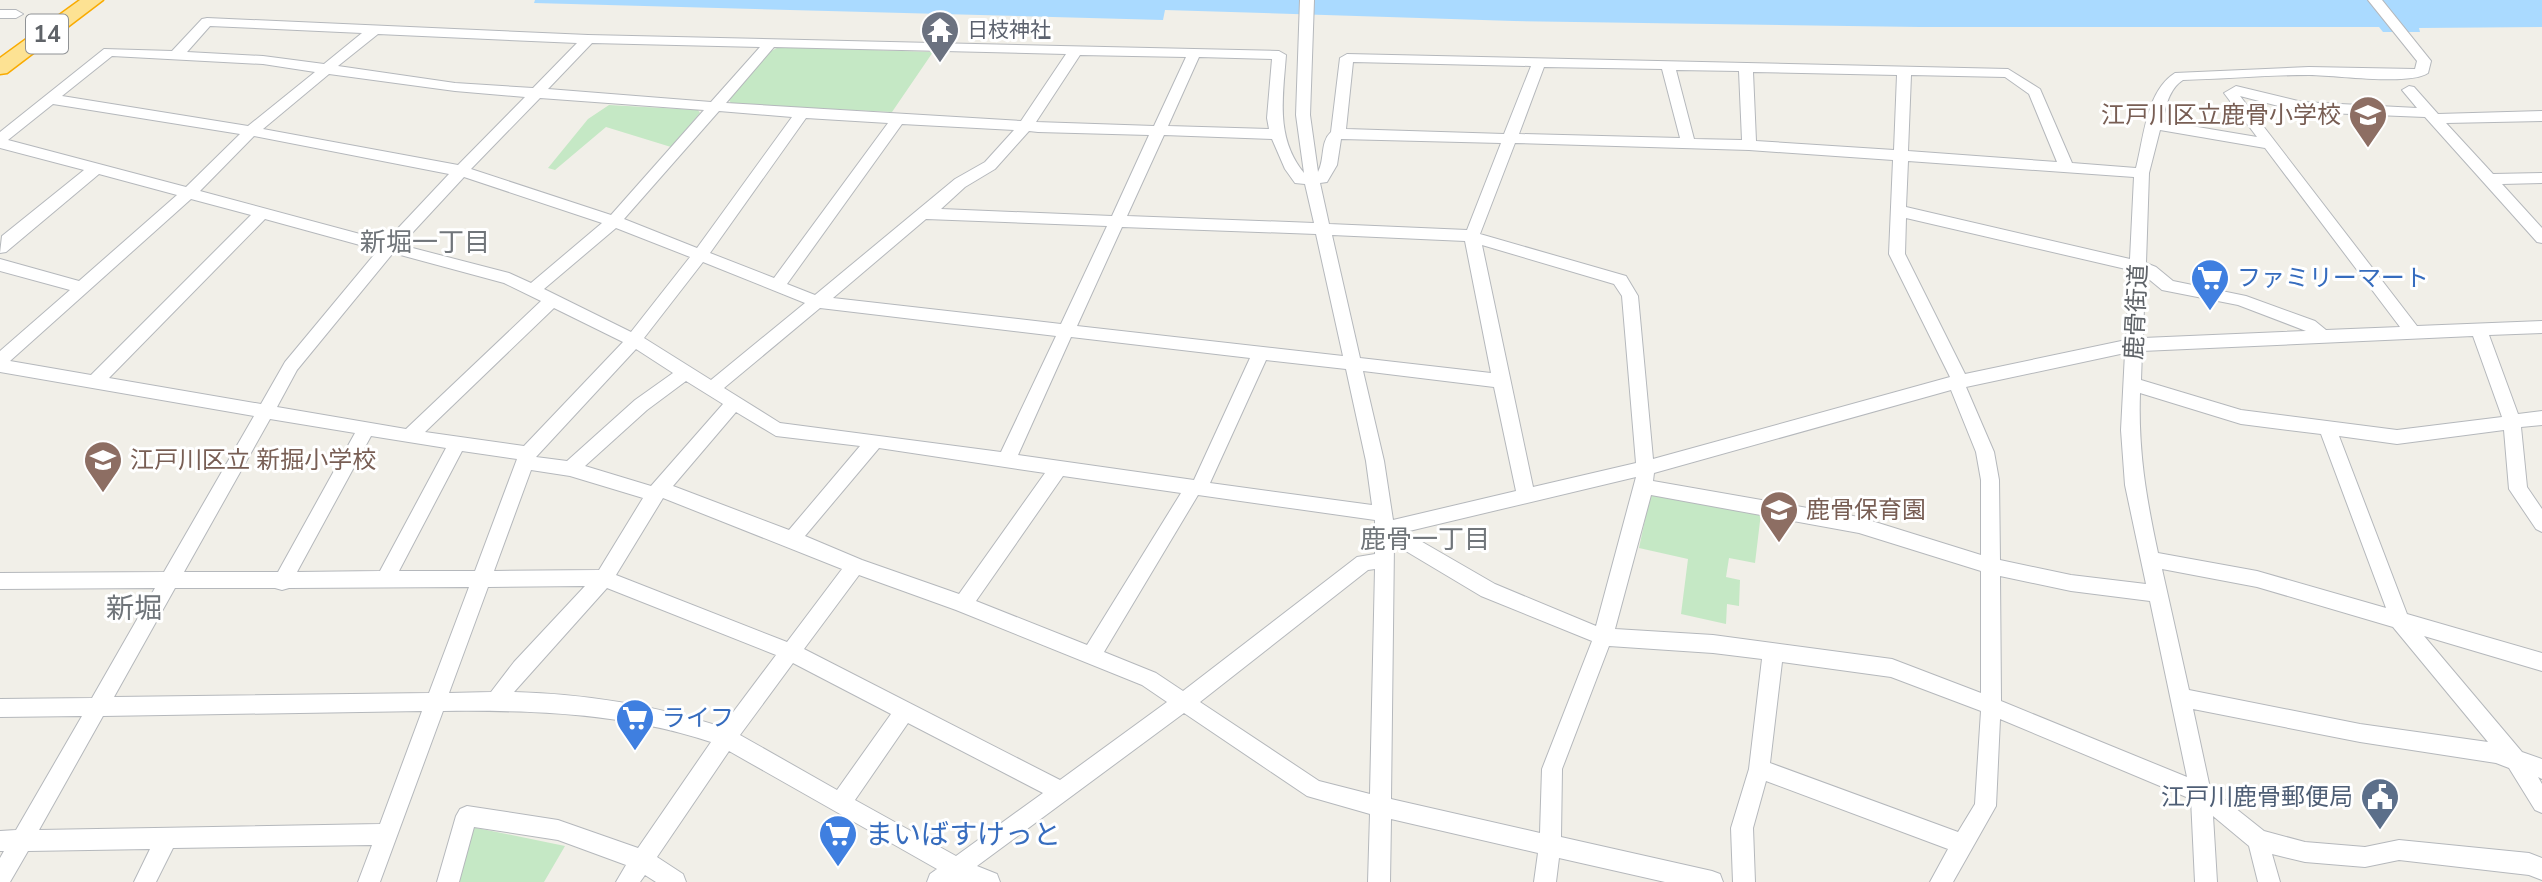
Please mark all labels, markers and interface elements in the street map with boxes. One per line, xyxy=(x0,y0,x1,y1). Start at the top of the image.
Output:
temple icon: 日枝神社 xyxy=(919,9,961,64)
road number: 14 xyxy=(26,14,68,54)
place label: 日枝神社 xyxy=(967,16,1051,44)
school or university icon: 江戸川区立鹿骨小学校 xyxy=(2347,94,2389,149)
place label: 江戸川区立鹿骨小学校 xyxy=(2101,99,2341,131)
district label: 新堀一丁目 xyxy=(360,225,490,260)
supermarket icon: ファミリーマート xyxy=(2189,257,2231,312)
place label: ファミリーマート xyxy=(2237,262,2429,294)
street label: 鹿骨街道 xyxy=(2118,263,2154,361)
school or university icon: 江戸川区立 新掘小学校 xyxy=(82,439,124,494)
place label: 江戸川区立 新掘小学校 xyxy=(130,444,376,476)
school or university icon: 鹿骨保育園 xyxy=(1758,489,1800,544)
place label: 鹿骨保育園 xyxy=(1806,494,1926,526)
district label: 鹿骨一丁目 xyxy=(1360,522,1490,557)
district label: 新堀 xyxy=(106,590,162,628)
supermarket icon: ライフ xyxy=(614,697,656,752)
place label: ライフ xyxy=(662,702,734,734)
public building icon: 江戸川鹿骨郵便局 xyxy=(2359,776,2401,831)
place label: 江戸川鹿骨郵便局 xyxy=(2161,781,2353,813)
supermarket icon: まいばすけっと xyxy=(817,813,859,868)
place label: まいばすけっと xyxy=(865,816,1061,854)

